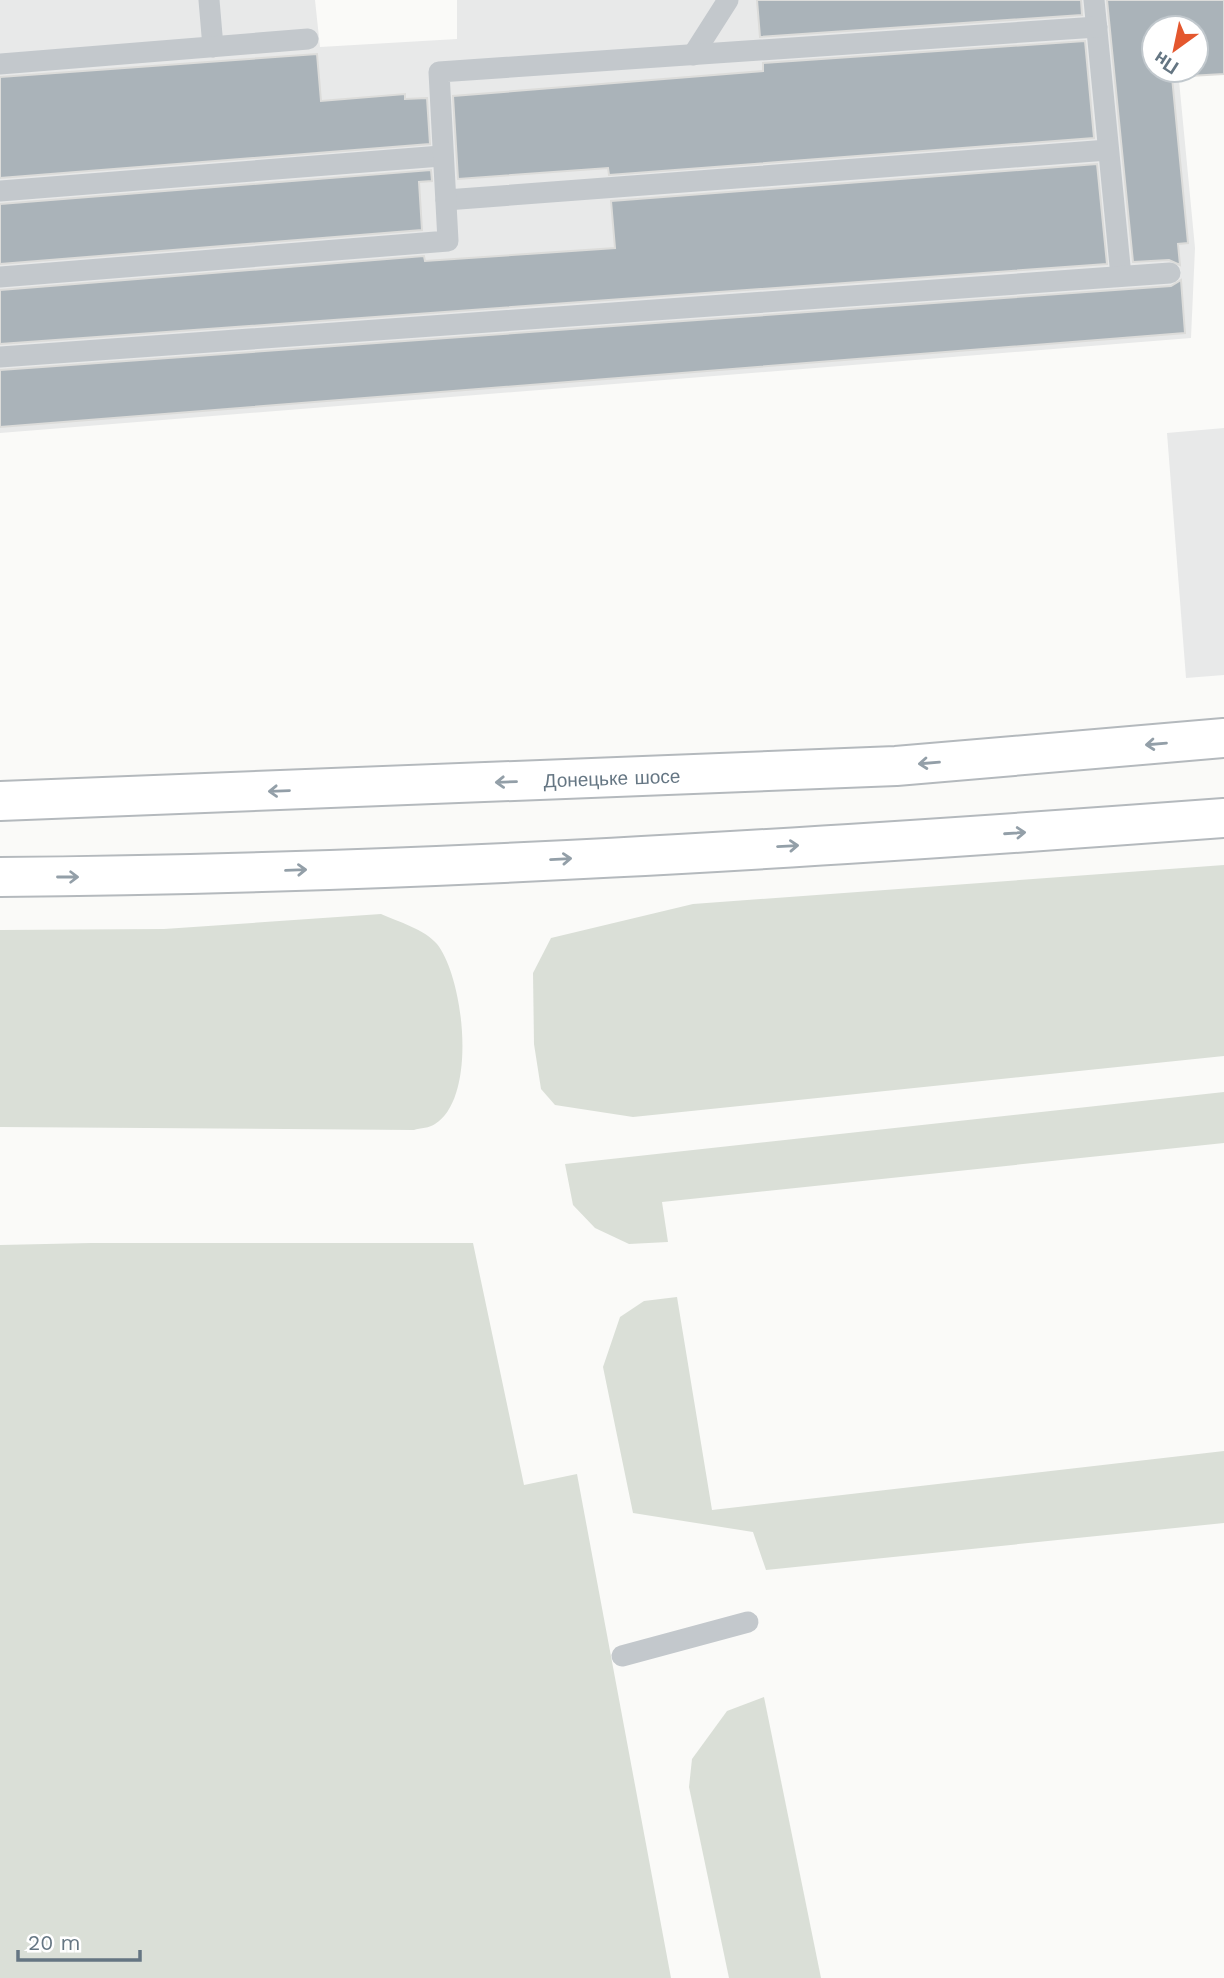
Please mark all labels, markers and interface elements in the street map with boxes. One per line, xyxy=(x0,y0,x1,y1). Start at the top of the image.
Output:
north arrow xyxy=(1140,14,1210,84)
text: Пн xyxy=(1149,46,1183,79)
one-way arrow xyxy=(1145,738,1168,751)
one-way arrow xyxy=(919,757,941,770)
street label: Донецьке шосе xyxy=(543,765,681,792)
one-way arrow xyxy=(495,776,518,789)
one-way arrow xyxy=(268,785,291,798)
one-way arrow xyxy=(1003,827,1026,840)
one-way arrow xyxy=(776,840,799,853)
one-way arrow xyxy=(549,852,571,865)
one-way arrow xyxy=(284,864,307,877)
one-way arrow xyxy=(56,870,79,884)
scale bar xyxy=(18,1918,140,1962)
text: 20 m xyxy=(28,1930,80,1955)

